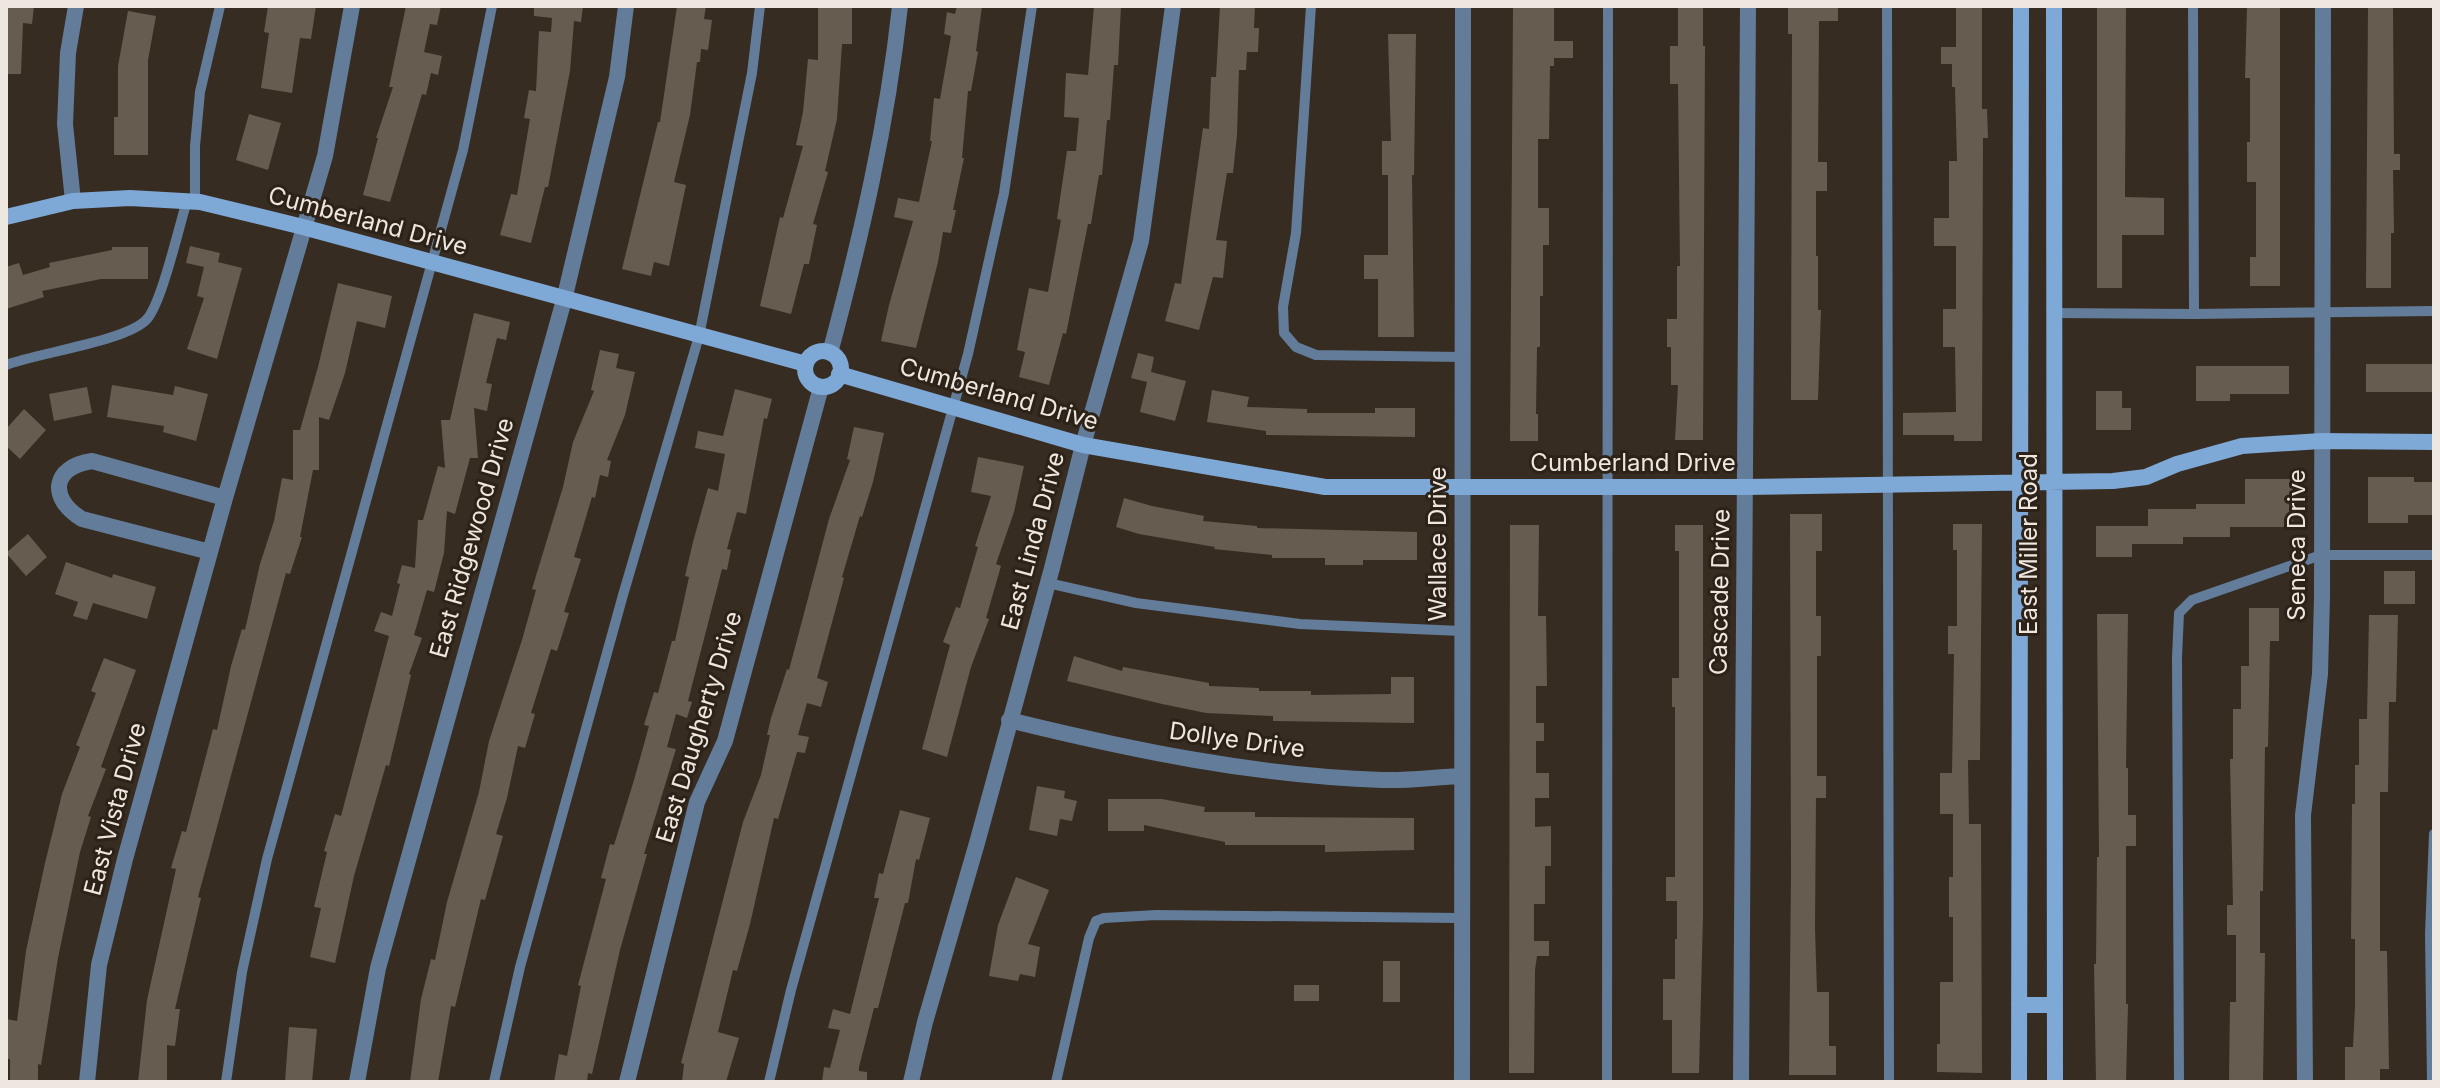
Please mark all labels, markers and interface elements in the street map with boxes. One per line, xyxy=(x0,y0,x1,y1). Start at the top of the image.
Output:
street label: Cumberland Drive xyxy=(265,180,471,261)
street label: Cumberland Drive xyxy=(896,351,1102,436)
street label: East Ridgewood Drive xyxy=(423,414,520,661)
street label: Cumberland Drive xyxy=(1530,448,1736,477)
street label: East Linda Drive xyxy=(995,449,1070,633)
street label: East Miller Road xyxy=(2014,453,2043,635)
street label: Wallace Drive xyxy=(1423,466,1452,622)
street label: Seneca Drive xyxy=(2282,469,2311,621)
street label: Cascade Drive xyxy=(1704,509,1735,675)
street label: East Daugherty Drive xyxy=(649,608,748,846)
street label: Dollye Drive xyxy=(1167,716,1307,763)
street label: East Vista Drive xyxy=(77,719,152,899)

